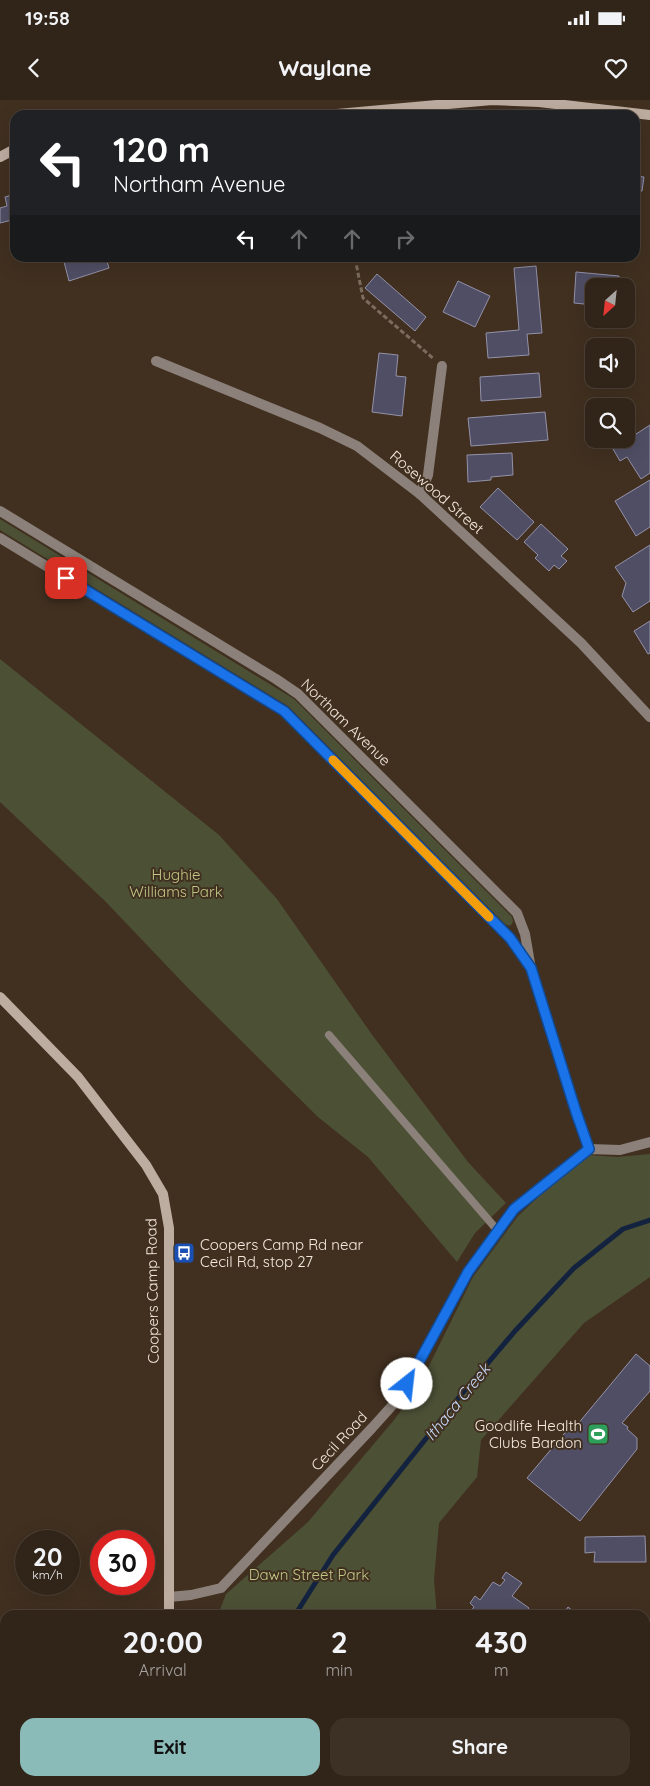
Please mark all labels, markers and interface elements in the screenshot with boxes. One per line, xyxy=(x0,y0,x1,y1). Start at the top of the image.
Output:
text: 19:58 xyxy=(25,6,70,30)
icon: back xyxy=(20,54,48,82)
text: Waylane xyxy=(278,54,372,82)
icon: heart xyxy=(602,54,630,82)
text: 120 m xyxy=(113,127,210,171)
icon: left xyxy=(30,130,95,195)
text: Northam Avenue xyxy=(113,170,285,198)
icon: left xyxy=(232,225,260,253)
icon: ahead xyxy=(285,225,313,253)
icon: ahead xyxy=(338,225,366,253)
icon: right xyxy=(391,225,419,253)
north arrow xyxy=(585,278,635,328)
map controls xyxy=(585,278,635,448)
button: sound xyxy=(585,338,635,388)
button: search xyxy=(585,398,635,448)
street label: Rosewood Street xyxy=(386,446,488,538)
pin xyxy=(45,557,87,599)
icon: arrive xyxy=(52,564,80,592)
street label: Northam Avenue xyxy=(297,674,395,770)
park label: Hughie Williams Park xyxy=(129,865,223,901)
street label: Coopers Camp Road xyxy=(141,1218,163,1364)
place label: Coopers Camp Rd near Cecil Rd, stop 27 xyxy=(200,1235,364,1271)
bus stop icon: Coopers Camp Rd near Cecil Rd, stop 27 xyxy=(172,1241,196,1265)
position arrow xyxy=(380,1357,432,1409)
water label: Ithaca Creek xyxy=(420,1358,495,1445)
street label: Cecil Road xyxy=(307,1407,371,1475)
place label: Goodlife Health Clubs Bardon xyxy=(475,1416,582,1452)
sports icon: Goodlife Health Clubs Bardon xyxy=(586,1422,610,1446)
speed limit sign: 30 xyxy=(90,1530,155,1595)
text: 20 xyxy=(33,1541,62,1572)
park label: Dawn Street Park xyxy=(249,1565,369,1584)
text: km/h xyxy=(32,1567,63,1582)
text: 20:00 xyxy=(123,1623,203,1661)
text: 2 xyxy=(331,1623,348,1661)
text: 430 xyxy=(475,1623,527,1661)
text: Arrival xyxy=(139,1660,187,1680)
text: min xyxy=(326,1660,353,1680)
text: m xyxy=(494,1660,509,1680)
button: Exit xyxy=(20,1718,320,1776)
button: Share xyxy=(330,1718,630,1776)

